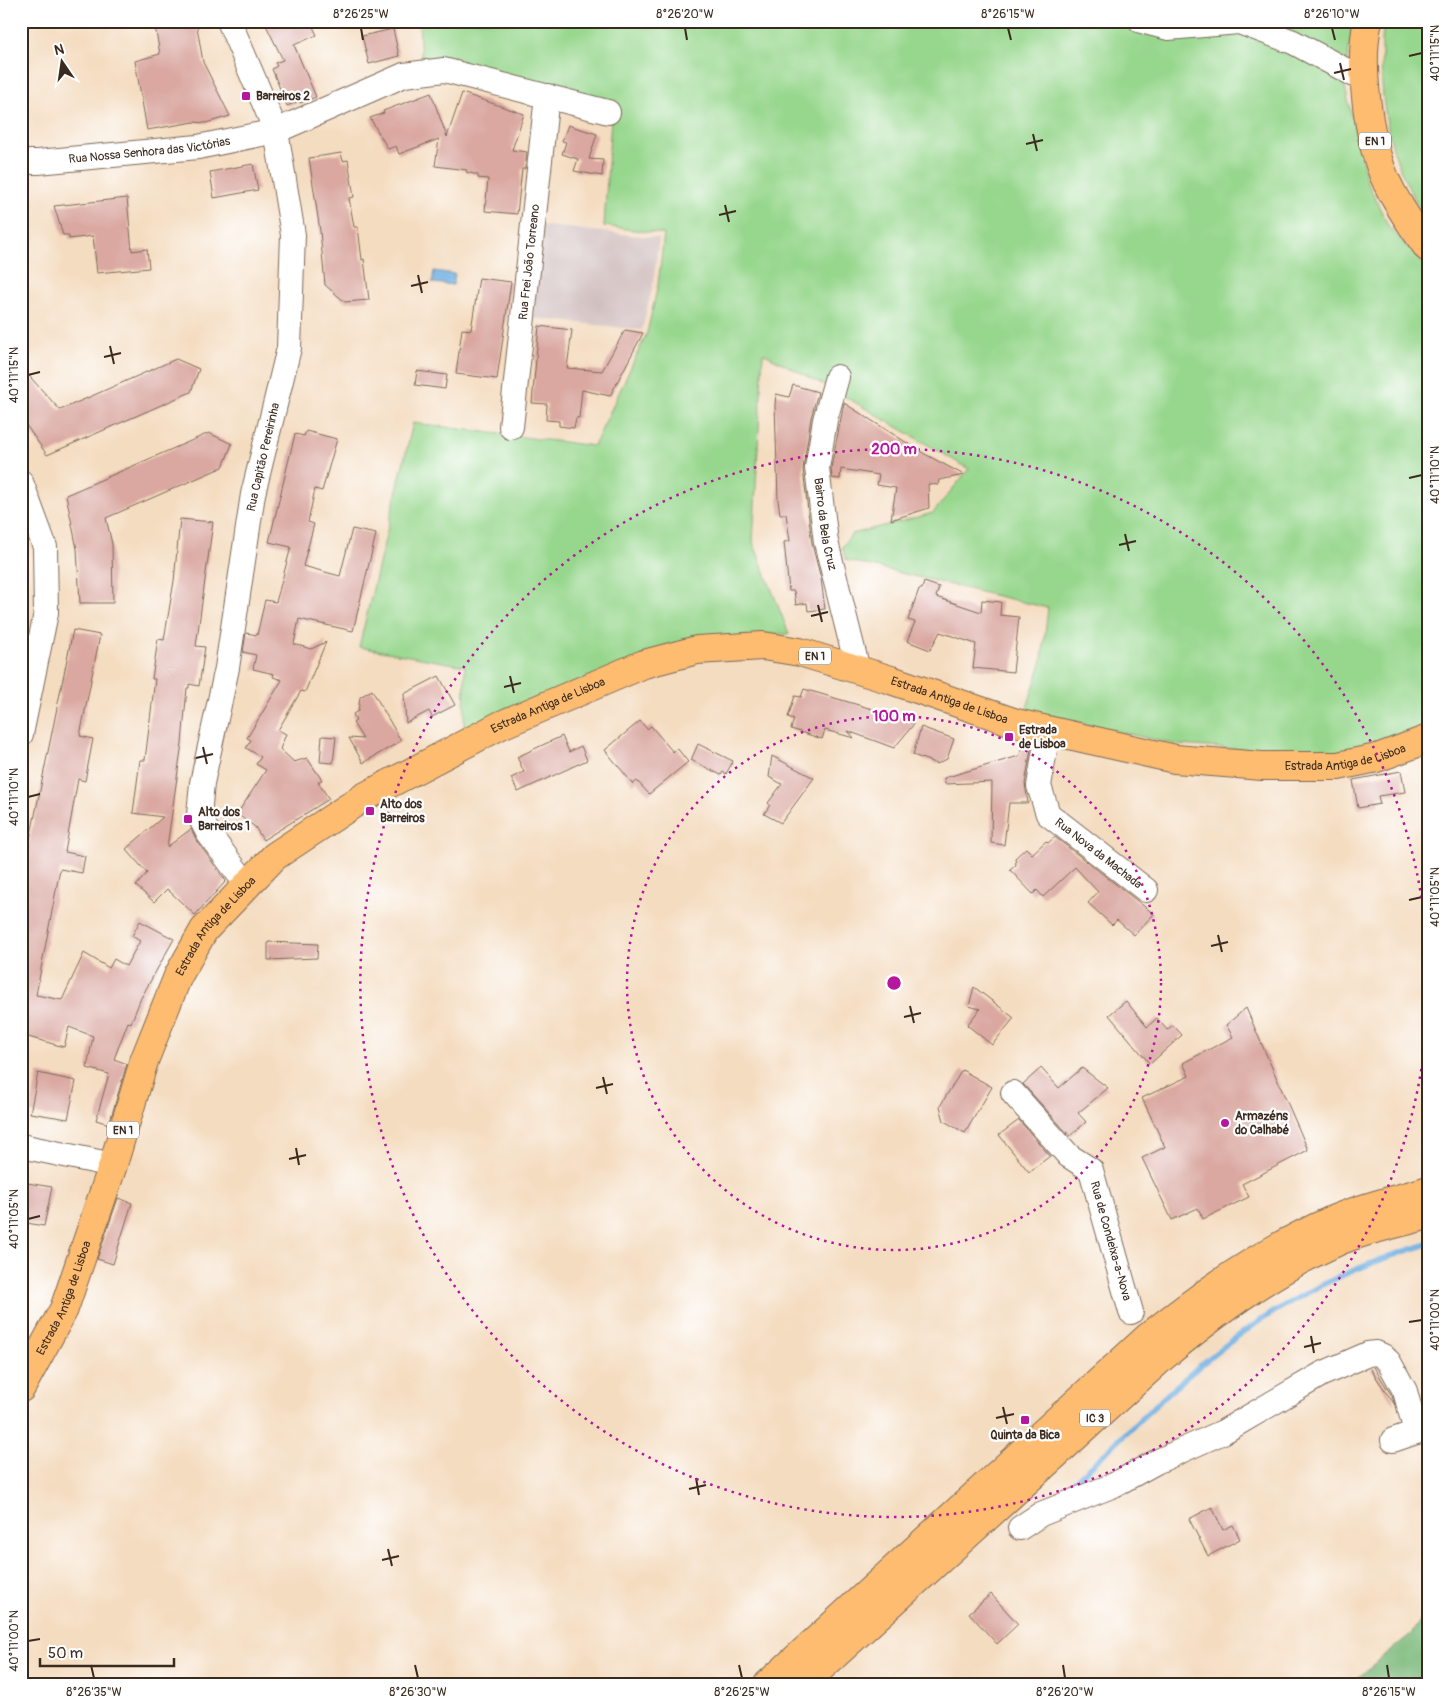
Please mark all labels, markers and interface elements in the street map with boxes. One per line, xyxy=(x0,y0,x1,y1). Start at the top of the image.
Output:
text: 8°26'25"W xyxy=(333,7,389,22)
text: 8°26'20"W xyxy=(656,7,714,22)
text: 8°26'15"W xyxy=(981,7,1035,22)
text: 8°26'10"W xyxy=(1304,7,1360,22)
text: 40°11'15"N xyxy=(1428,25,1443,81)
north arrow xyxy=(38,38,88,88)
text: N xyxy=(53,40,66,59)
place label: Barreiros 2 xyxy=(256,89,310,104)
marker: Barreiros 2 xyxy=(240,90,252,102)
road number: EN 1 xyxy=(1359,132,1391,150)
street label: Rua Nossa Senhora das Victórias xyxy=(68,133,232,167)
street label: Rua Frei João Torreano xyxy=(516,203,543,321)
text: 40°11'15"N xyxy=(7,347,22,403)
street label: Rua Capitão Pereirinha xyxy=(244,401,283,513)
text: 200 m xyxy=(871,440,917,459)
text: 40°11'10"N xyxy=(1428,446,1443,504)
street label: Bairro da Bela Cruz xyxy=(810,477,840,572)
road number: EN 1 xyxy=(799,648,831,664)
street label: Estrada Antiga de Lisboa xyxy=(889,673,1010,728)
street label: Estrada Antiga de Lisboa xyxy=(488,674,608,737)
text: 100 m xyxy=(873,707,915,726)
place label: Estrada de Lisboa xyxy=(1019,723,1066,752)
marker: Estrada de Lisboa xyxy=(1003,731,1015,743)
street label: Estrada Antiga de Lisboa xyxy=(1285,741,1408,774)
text: 40°11'10"N xyxy=(7,768,22,826)
place label: Alto dos Barreiros xyxy=(380,797,425,826)
place label: Alto dos Barreiros 1 xyxy=(198,805,250,834)
marker: Alto dos Barreiros xyxy=(364,805,376,817)
marker: Alto dos Barreiros 1 xyxy=(182,813,194,825)
street label: Rua Nova da Machada xyxy=(1051,815,1145,892)
text: 40°11'05"N xyxy=(1428,867,1443,927)
street label: Estrada Antiga de Lisboa xyxy=(173,873,260,979)
centre of rings xyxy=(885,974,903,992)
place label: Armazéns do Calhabé xyxy=(1235,1109,1290,1138)
marker: Armazéns do Calhabé xyxy=(1219,1117,1231,1129)
road number: EN 1 xyxy=(107,1122,139,1138)
street label: Rua de Condeixa-a-Nova xyxy=(1087,1180,1135,1303)
text: 40°11'05"N xyxy=(7,1189,22,1249)
street label: Estrada Antiga de Lisboa xyxy=(33,1239,95,1358)
text: 40°11'00"N xyxy=(1428,1289,1443,1351)
road number: IC 3 xyxy=(1080,1410,1110,1426)
marker: Quinta da Bica xyxy=(1019,1414,1031,1426)
place label: Quinta da Bica xyxy=(990,1428,1060,1443)
text: 40°11'00"N xyxy=(7,1610,22,1672)
scale bar xyxy=(40,1635,174,1667)
text: 50 m xyxy=(48,1644,83,1663)
text: 8°26'35"W xyxy=(66,1685,122,1700)
text: 8°26'30"W xyxy=(389,1685,447,1700)
text: 8°26'25"W xyxy=(714,1685,770,1700)
text: 8°26'20"W xyxy=(1036,1685,1094,1700)
text: 8°26'15"W xyxy=(1362,1685,1416,1700)

